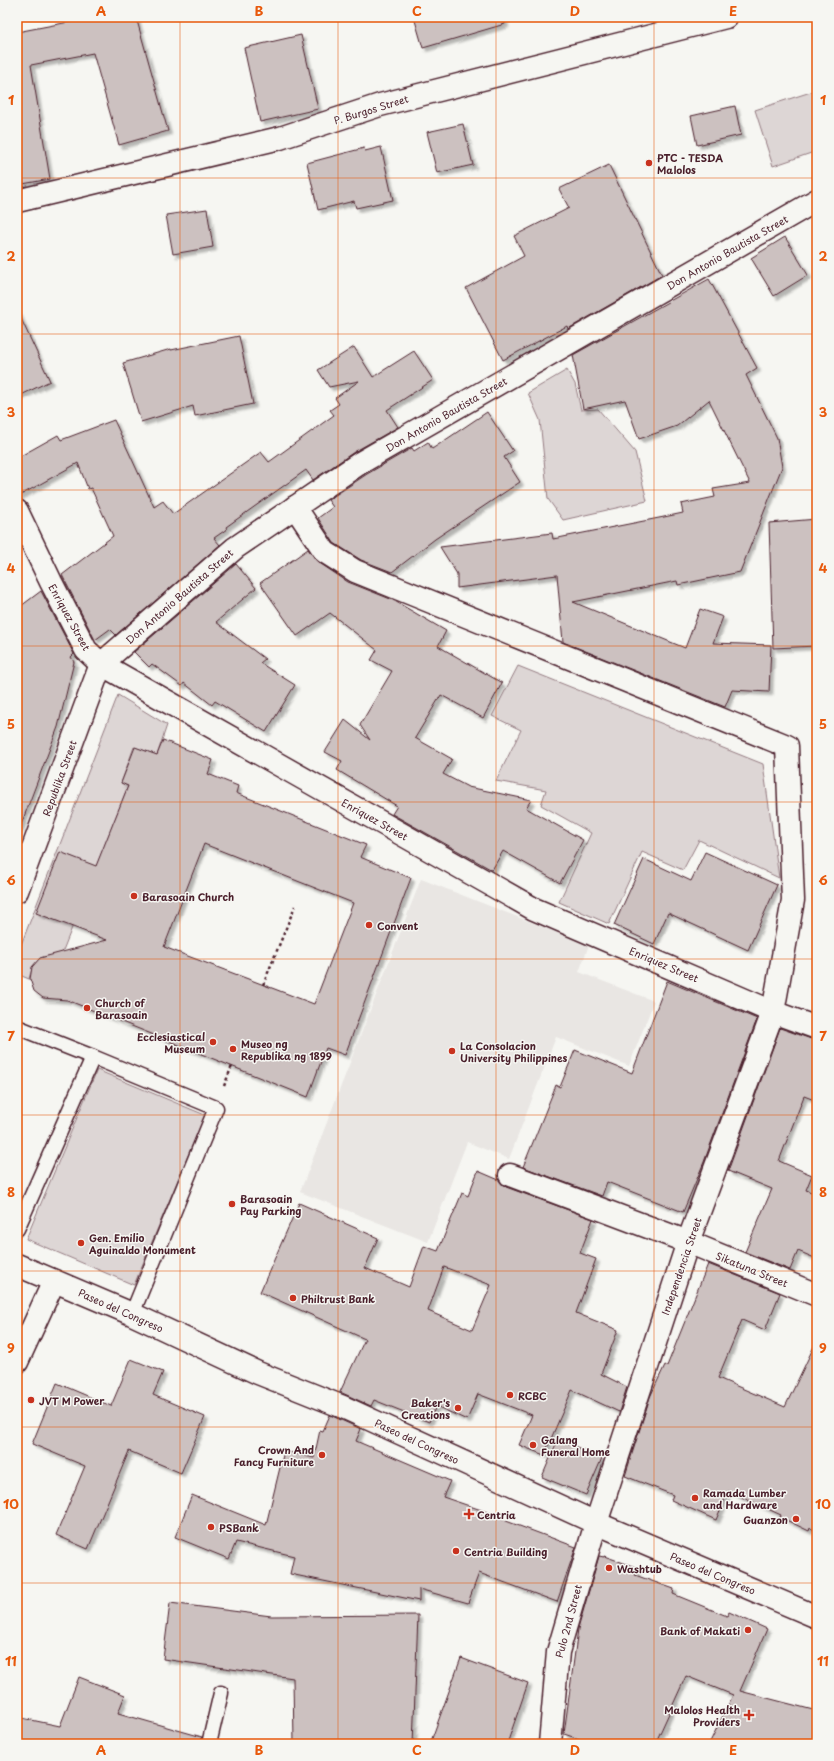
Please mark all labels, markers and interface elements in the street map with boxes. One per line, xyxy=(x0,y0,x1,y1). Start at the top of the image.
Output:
text: A xyxy=(96,1,106,20)
text: B xyxy=(255,1,264,20)
text: C xyxy=(412,1,422,20)
text: D xyxy=(570,1,580,20)
text: E xyxy=(729,1,737,20)
text: 1 xyxy=(8,90,14,109)
text: 1 xyxy=(820,90,826,109)
street label: P. Burgos Street xyxy=(332,91,410,127)
place label: PTC - TESDA Malolos xyxy=(657,150,723,177)
marker: PTC - TESDA Malolos xyxy=(644,158,654,168)
street label: Don Antonio Bautista Street xyxy=(663,211,791,293)
text: 2 xyxy=(6,246,16,265)
text: 2 xyxy=(818,246,828,265)
street label: Don Antonio Bautista Street xyxy=(382,373,510,455)
text: 3 xyxy=(7,402,16,421)
text: 3 xyxy=(819,402,828,421)
street label: Don Antonio Bautista Street xyxy=(122,545,236,647)
text: 4 xyxy=(7,558,16,577)
text: 4 xyxy=(819,558,828,577)
street label: Enriquez Street xyxy=(45,581,95,653)
text: 5 xyxy=(7,714,15,733)
text: 5 xyxy=(819,714,827,733)
street label: Republika Street xyxy=(38,738,80,818)
street label: Enriquez Street xyxy=(339,794,411,844)
text: 6 xyxy=(6,870,16,889)
text: 6 xyxy=(818,870,828,889)
place label: Barasoain Church xyxy=(142,889,234,904)
marker: Barasoain Church xyxy=(129,891,139,901)
place label: Convent xyxy=(377,918,419,933)
marker: Convent xyxy=(364,920,374,930)
street label: Enriquez Street xyxy=(627,943,701,985)
place label: Church of Barasoain xyxy=(95,995,147,1022)
marker: Church of Barasoain xyxy=(82,1003,92,1013)
text: 7 xyxy=(7,1026,15,1045)
text: 7 xyxy=(819,1026,827,1045)
place label: Ecclesiastical Museum xyxy=(137,1029,205,1056)
place label: Museo ng Republika ng 1899 xyxy=(241,1036,332,1063)
marker: Ecclesiastical Museum xyxy=(208,1037,218,1047)
place label: La Consolacion University Philippines xyxy=(460,1038,568,1066)
marker: Museo ng Republika ng 1899 xyxy=(228,1044,238,1054)
marker: La Consolacion University Philippines xyxy=(447,1046,457,1056)
text: 8 xyxy=(7,1182,15,1201)
text: 8 xyxy=(819,1182,827,1201)
place label: Barasoain Pay Parking xyxy=(240,1191,301,1218)
marker: Barasoain Pay Parking xyxy=(227,1199,237,1209)
street label: Independencia Street xyxy=(657,1215,705,1317)
place label: Gen. Emilio Aguinaldo Monument xyxy=(88,1230,196,1257)
marker: Gen. Emilio Aguinaldo Monument xyxy=(76,1238,86,1248)
street label: Sikatuna Street xyxy=(714,1248,790,1290)
street label: Paseo del Congreso xyxy=(76,1285,166,1336)
place label: Philtrust Bank xyxy=(301,1291,375,1306)
marker: Philtrust Bank xyxy=(288,1293,298,1303)
text: 9 xyxy=(7,1338,15,1357)
text: 9 xyxy=(819,1338,827,1357)
place label: RCBC xyxy=(518,1388,547,1403)
marker: RCBC xyxy=(505,1390,515,1400)
place label: JVT M Power xyxy=(39,1393,105,1408)
marker: JVT M Power xyxy=(26,1395,36,1405)
place label: Baker's Creations xyxy=(401,1395,450,1422)
marker: Baker's Creations xyxy=(453,1403,463,1413)
street label: Paseo del Congreso xyxy=(372,1415,462,1467)
place label: Galang Funeral Home xyxy=(541,1432,611,1459)
marker: Galang Funeral Home xyxy=(528,1440,538,1450)
place label: Crown And Fancy Furniture xyxy=(234,1442,315,1469)
marker: Crown And Fancy Furniture xyxy=(317,1450,327,1460)
place label: Ramada Lumber and Hardware xyxy=(703,1485,787,1512)
marker: Ramada Lumber and Hardware xyxy=(690,1493,700,1503)
text: 10 xyxy=(3,1494,19,1513)
text: 10 xyxy=(815,1494,831,1513)
place label: Centria xyxy=(477,1507,516,1522)
marker: Centria xyxy=(464,1509,474,1519)
place label: Guanzon xyxy=(743,1512,788,1527)
marker: Guanzon xyxy=(791,1514,801,1524)
place label: PSBank xyxy=(219,1520,259,1535)
marker: PSBank xyxy=(206,1522,216,1532)
place label: Centria Building xyxy=(464,1544,547,1559)
marker: Centria Building xyxy=(451,1546,461,1556)
street label: Paseo del Congreso xyxy=(668,1548,758,1598)
place label: Washtub xyxy=(617,1561,662,1576)
marker: Washtub xyxy=(604,1563,614,1573)
street label: Pulo 2nd Street xyxy=(551,1583,585,1659)
place label: Bank of Makati xyxy=(660,1623,740,1638)
marker: Bank of Makati xyxy=(743,1625,753,1635)
text: 11 xyxy=(5,1651,17,1670)
text: 11 xyxy=(817,1651,829,1670)
place label: Malolos Health Providers xyxy=(664,1702,740,1729)
marker: Malolos Health Providers xyxy=(743,1709,755,1721)
text: A xyxy=(96,1740,106,1759)
text: B xyxy=(255,1740,264,1759)
text: C xyxy=(412,1740,422,1759)
text: D xyxy=(570,1740,580,1759)
text: E xyxy=(729,1740,737,1759)

